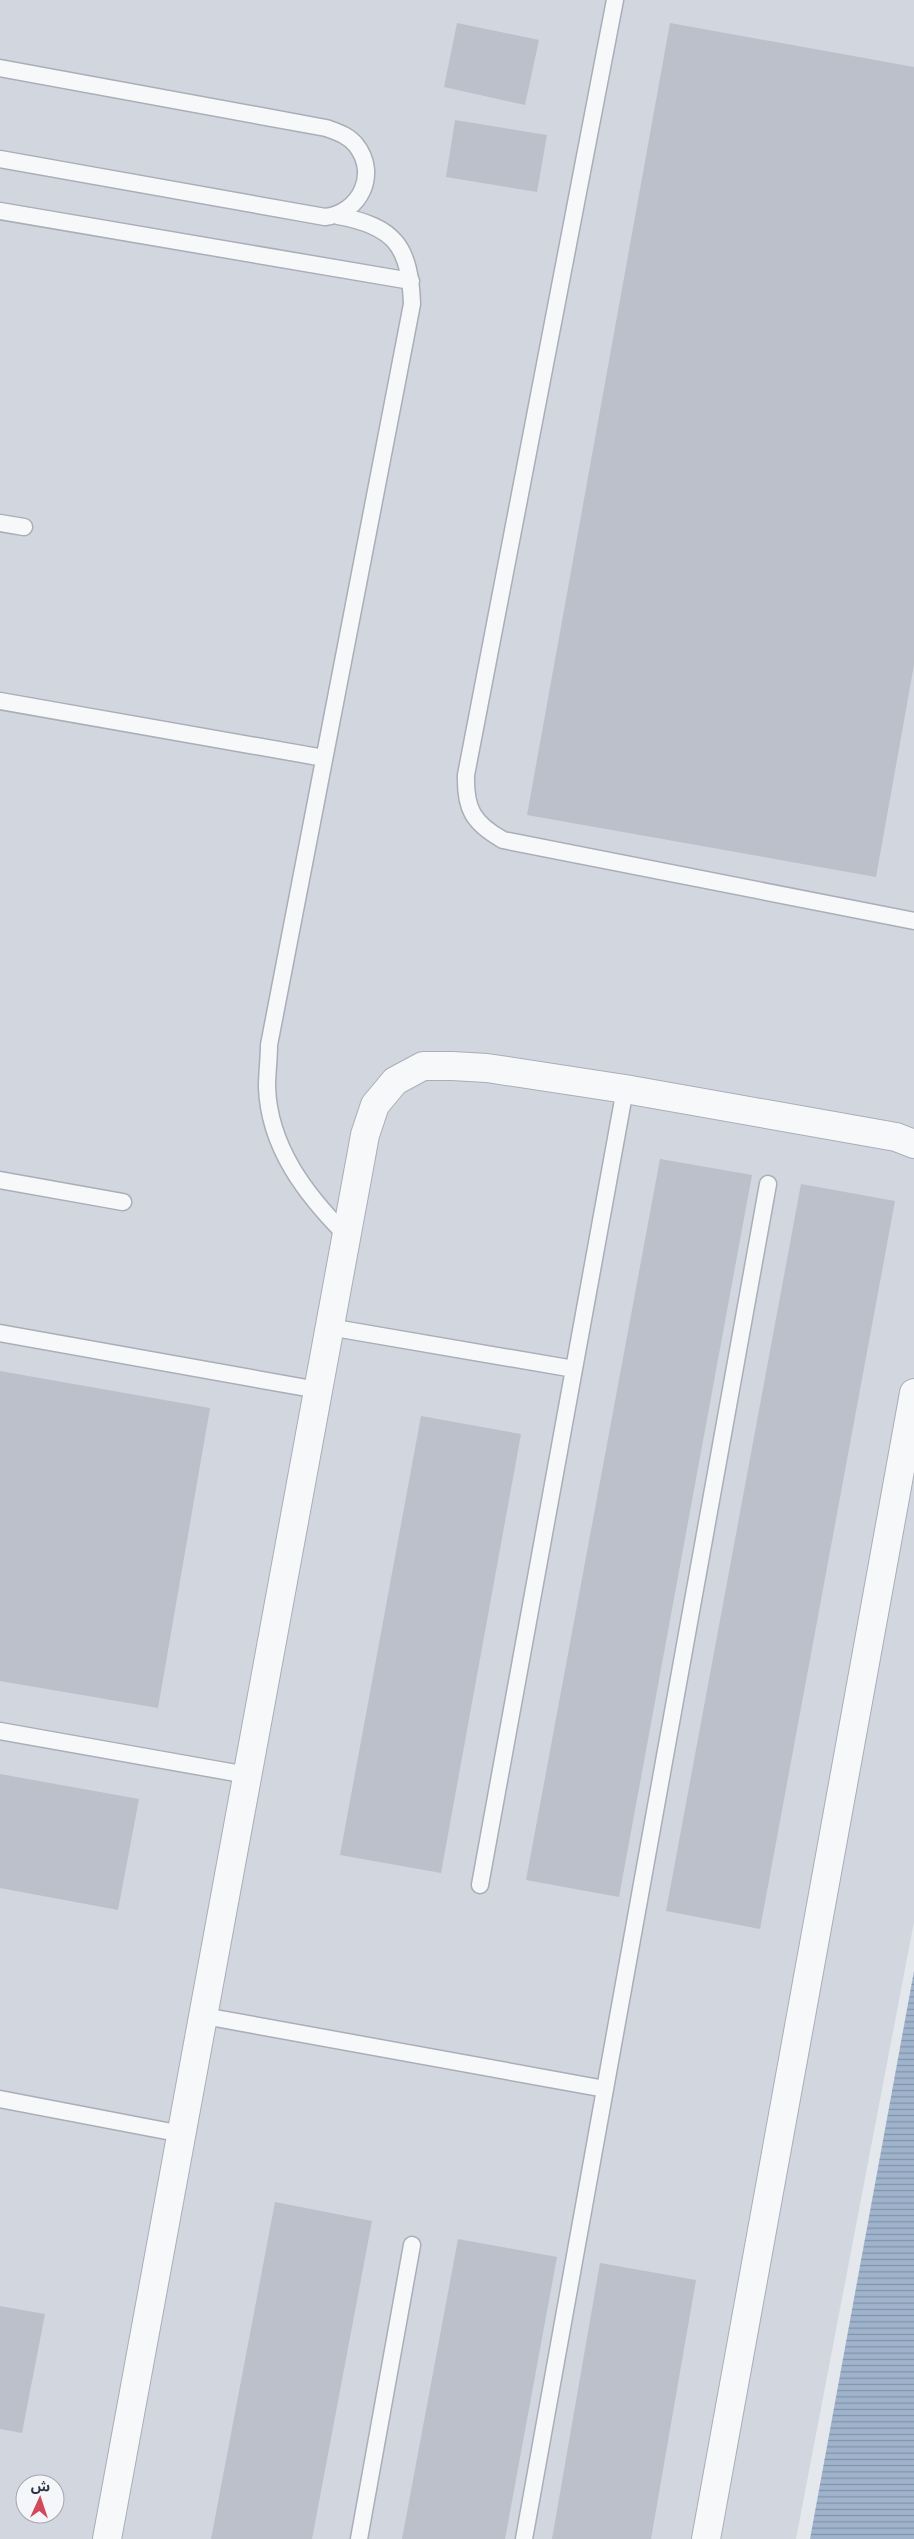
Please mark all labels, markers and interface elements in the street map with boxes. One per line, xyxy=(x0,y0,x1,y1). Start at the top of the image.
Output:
north arrow xyxy=(15,2474,65,2524)
text: ش xyxy=(31,2478,51,2496)

